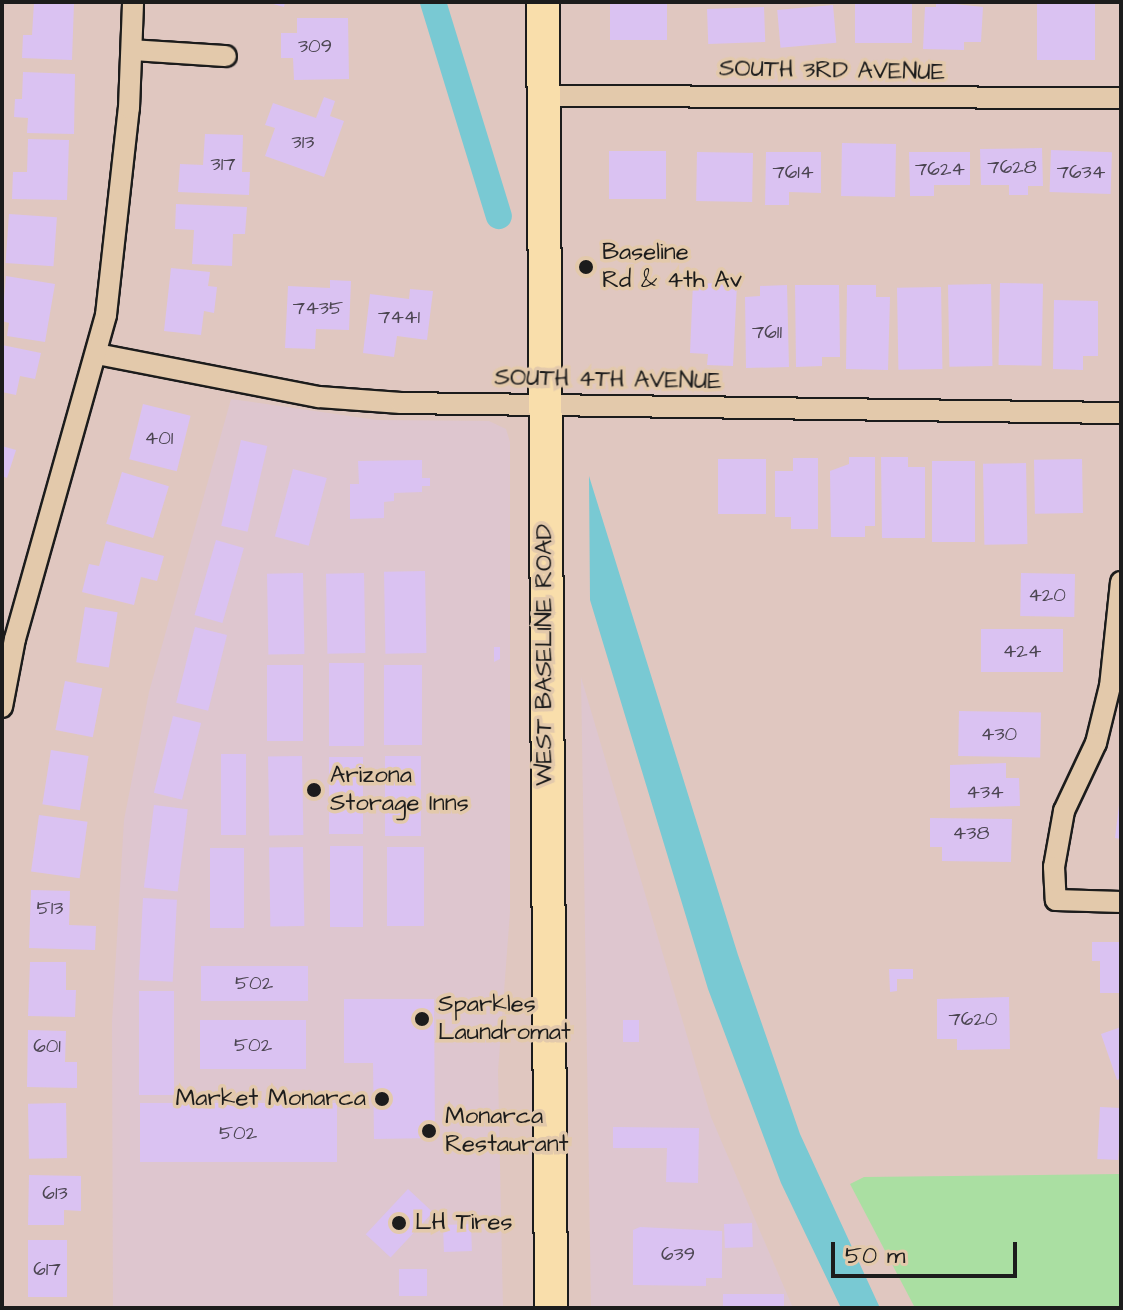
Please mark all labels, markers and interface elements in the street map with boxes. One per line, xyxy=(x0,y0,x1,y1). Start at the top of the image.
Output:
house number: 309 xyxy=(298,34,332,58)
street label: SOUTH 3RD AVENUE xyxy=(719,55,945,87)
house number: 313 xyxy=(292,130,314,154)
house number: 317 xyxy=(210,152,236,176)
house number: 7628 xyxy=(987,155,1037,179)
house number: 7624 xyxy=(915,157,965,181)
house number: 7614 xyxy=(772,160,814,184)
house number: 7634 xyxy=(1057,160,1105,184)
place label: Baseline Rd & 4th Av xyxy=(602,239,742,295)
marker: Baseline Rd & 4th Av xyxy=(577,258,595,276)
house number: 7435 xyxy=(293,296,343,320)
house number: 7441 xyxy=(378,305,420,329)
house number: 7611 xyxy=(752,320,782,344)
street label: SOUTH 4TH AVENUE xyxy=(494,364,722,396)
house number: 401 xyxy=(145,426,173,450)
street label: WEST BASELINE ROAD xyxy=(531,524,559,786)
house number: 420 xyxy=(1028,583,1066,607)
house number: 424 xyxy=(1003,639,1041,663)
house number: 430 xyxy=(981,722,1017,746)
place label: Arizona Storage Inns xyxy=(330,762,469,818)
house number: 434 xyxy=(966,780,1004,804)
marker: Arizona Storage Inns xyxy=(305,781,323,799)
house number: 438 xyxy=(953,821,989,845)
house number: 513 xyxy=(37,896,63,920)
house number: 502 xyxy=(235,971,273,995)
place label: Sparkles Laundromat xyxy=(438,991,571,1047)
house number: 7620 xyxy=(949,1007,997,1031)
marker: Sparkles Laundromat xyxy=(413,1010,431,1028)
house number: 502 xyxy=(234,1033,272,1057)
house number: 601 xyxy=(33,1034,61,1058)
place label: Market Monarca xyxy=(175,1085,366,1113)
marker: Market Monarca xyxy=(373,1090,391,1108)
place label: Monarca Restaurant xyxy=(445,1103,568,1159)
house number: 502 xyxy=(219,1121,257,1145)
marker: Monarca Restaurant xyxy=(420,1122,438,1140)
house number: 613 xyxy=(42,1181,68,1205)
place label: LH Tires xyxy=(415,1209,513,1237)
marker: LH Tires xyxy=(390,1214,408,1232)
scale bar xyxy=(835,1226,1021,1276)
text: 50 m xyxy=(845,1239,905,1273)
house number: 639 xyxy=(661,1242,695,1266)
house number: 617 xyxy=(33,1257,61,1281)

